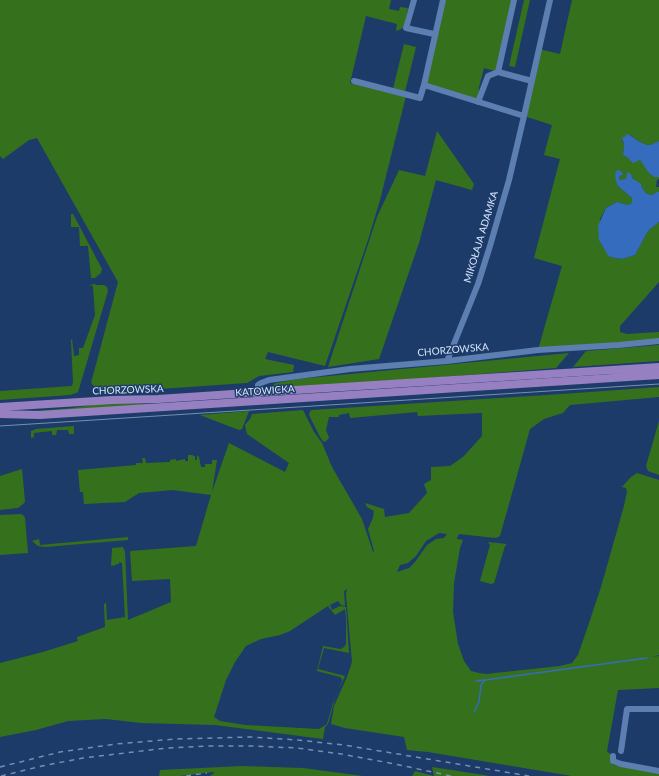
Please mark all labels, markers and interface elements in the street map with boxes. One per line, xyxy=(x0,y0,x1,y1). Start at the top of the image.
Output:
street label: MIKOŁAJA ADAMKA xyxy=(461,190,501,284)
street label: CHORZOWSKA xyxy=(417,341,489,359)
street label: CHORZOWSKA xyxy=(92,383,164,397)
street label: KATOWICKA xyxy=(235,383,295,399)

